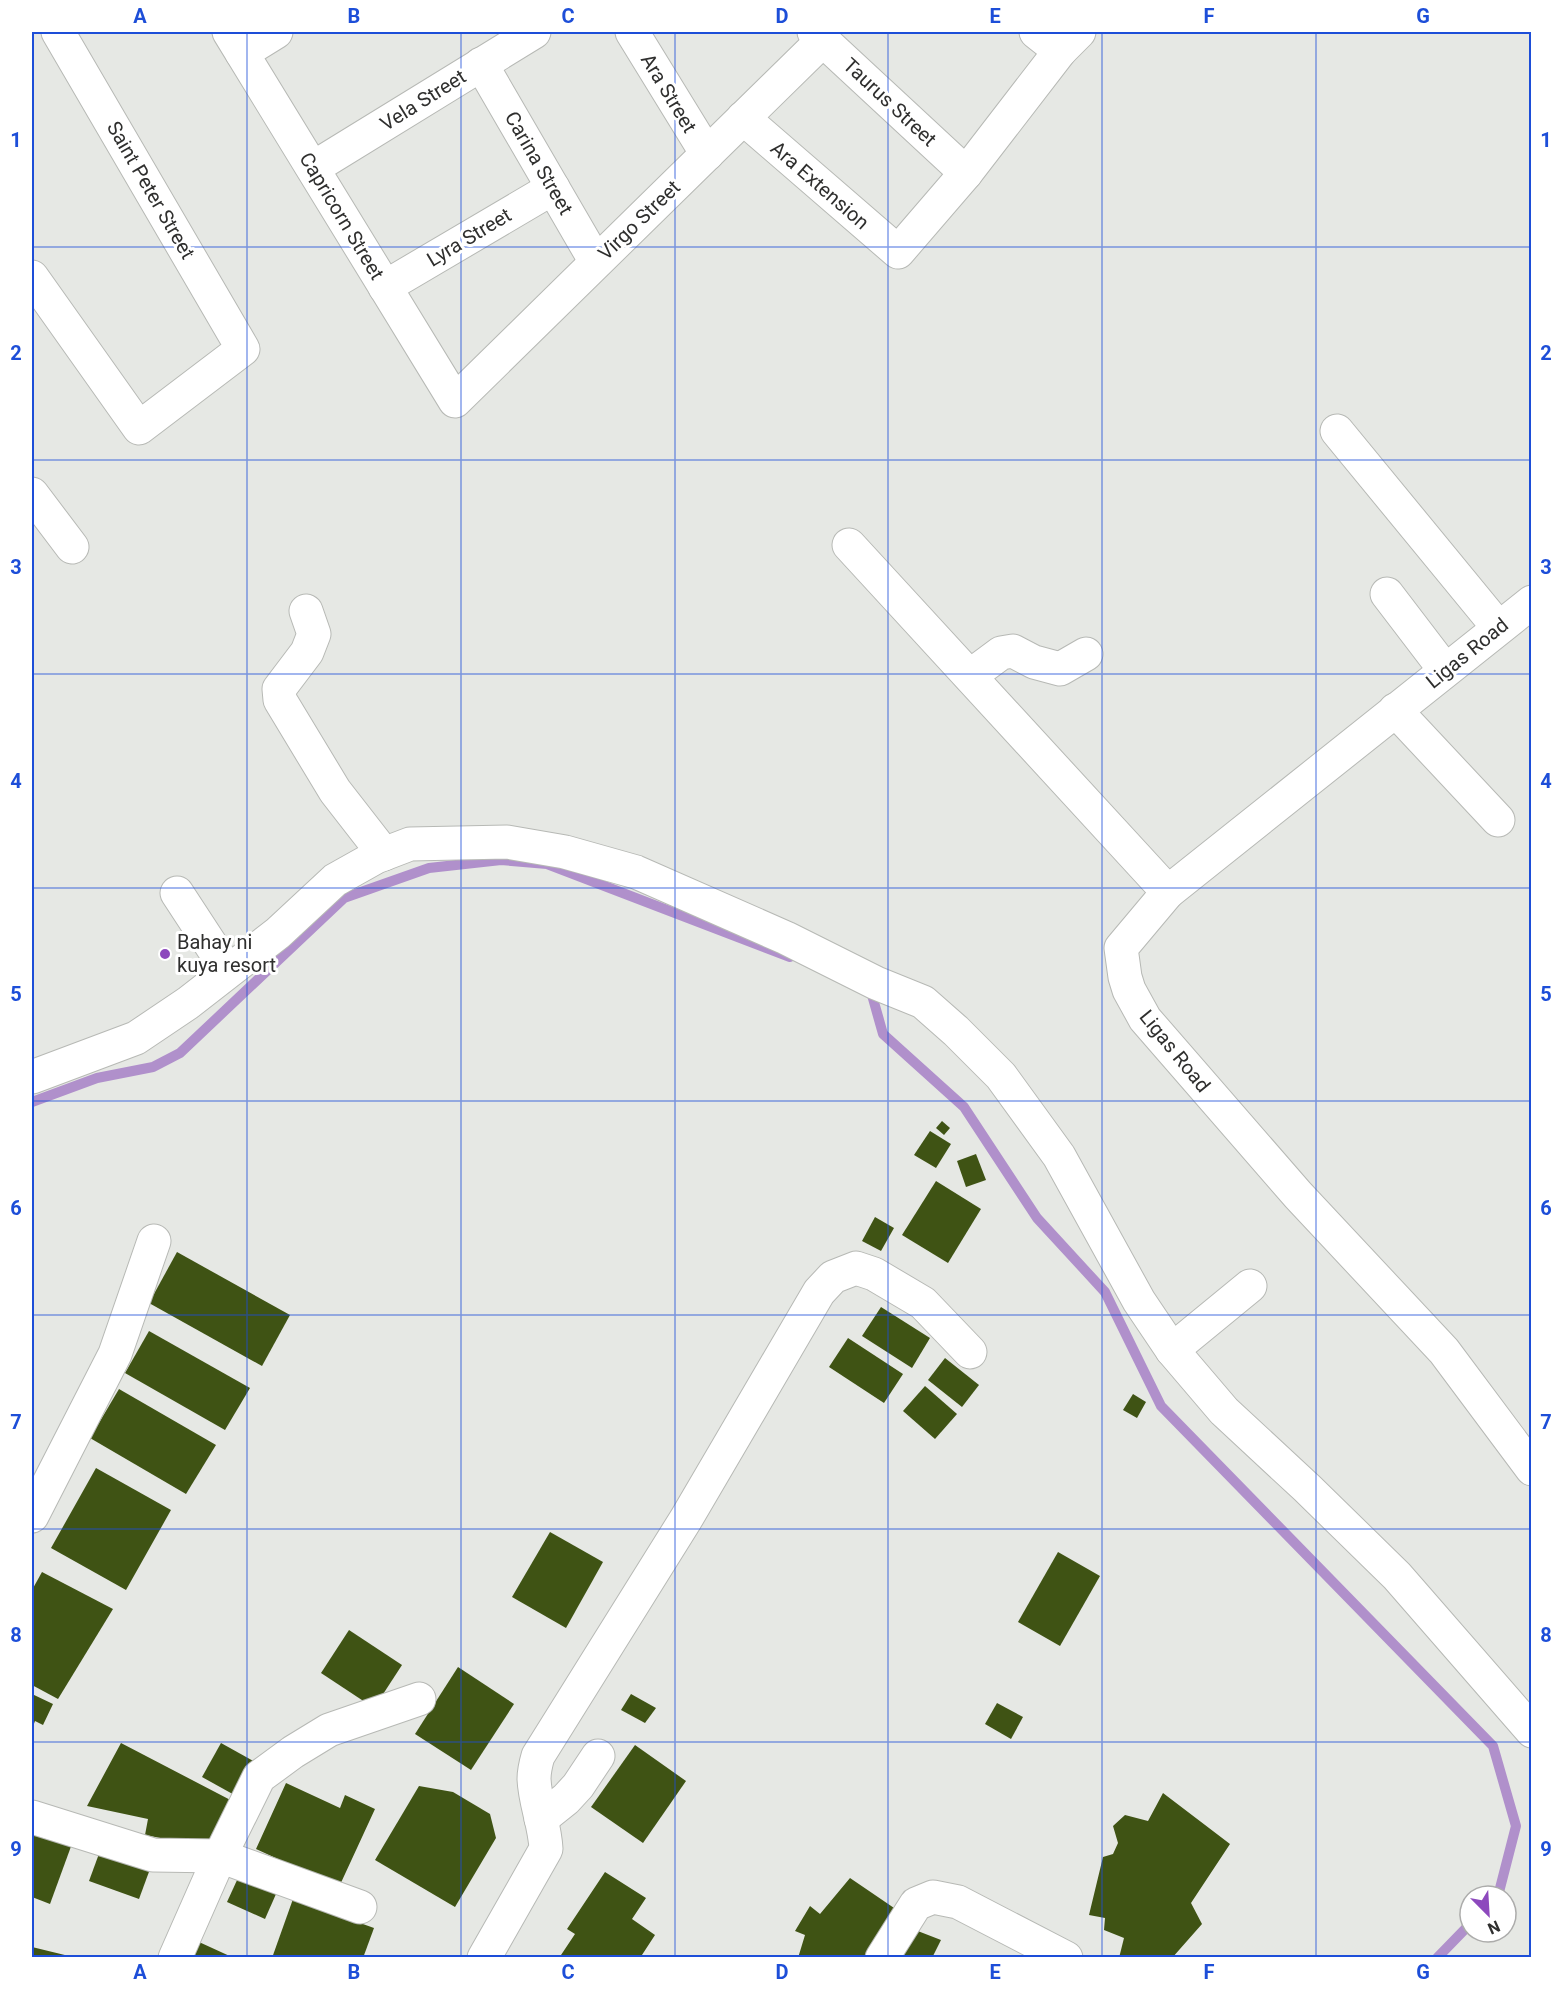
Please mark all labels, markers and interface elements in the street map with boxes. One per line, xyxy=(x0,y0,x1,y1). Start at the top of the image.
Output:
text: A xyxy=(133,4,147,28)
text: B xyxy=(348,4,360,28)
text: C xyxy=(561,4,575,28)
text: D xyxy=(776,4,789,28)
text: E xyxy=(989,4,1001,28)
text: F xyxy=(1204,4,1215,28)
text: G xyxy=(1416,4,1430,28)
street label: Ara Street xyxy=(636,49,702,137)
street label: Taurus Street xyxy=(838,53,942,151)
street label: Vela Street xyxy=(376,64,470,136)
street label: Carina Street xyxy=(500,107,578,219)
street label: Saint Peter Street xyxy=(102,117,200,263)
text: 1 xyxy=(10,128,22,152)
text: 1 xyxy=(1540,128,1552,152)
street label: Ara Extension xyxy=(766,136,874,234)
street label: Capricorn Street xyxy=(295,148,389,284)
street label: Virgo Street xyxy=(593,175,685,265)
street label: Lyra Street xyxy=(423,203,515,271)
text: 2 xyxy=(10,341,22,365)
text: 2 xyxy=(1540,341,1552,365)
text: 3 xyxy=(10,555,22,579)
text: 3 xyxy=(1540,555,1552,579)
street label: Ligas Road xyxy=(1421,613,1513,693)
text: 4 xyxy=(10,769,22,793)
text: 4 xyxy=(1540,769,1552,793)
place label: Bahay ni kuya resort xyxy=(177,930,276,977)
marker: Bahay ni kuya resort xyxy=(158,947,172,961)
text: 5 xyxy=(10,982,22,1006)
text: 5 xyxy=(1540,982,1552,1006)
street label: Ligas Road xyxy=(1135,1005,1215,1097)
text: 6 xyxy=(10,1196,22,1220)
text: 6 xyxy=(1540,1196,1552,1220)
text: 7 xyxy=(10,1410,22,1434)
text: 7 xyxy=(1540,1410,1552,1434)
text: 8 xyxy=(10,1623,22,1647)
text: 8 xyxy=(1540,1623,1552,1647)
text: 9 xyxy=(10,1837,22,1861)
text: 9 xyxy=(1540,1837,1552,1861)
north arrow xyxy=(1458,1884,1518,1944)
text: N xyxy=(1485,1916,1503,1938)
text: A xyxy=(133,1960,147,1984)
text: B xyxy=(348,1960,360,1984)
text: C xyxy=(561,1960,575,1984)
text: D xyxy=(776,1960,789,1984)
text: E xyxy=(989,1960,1001,1984)
text: F xyxy=(1204,1960,1215,1984)
text: G xyxy=(1416,1960,1430,1984)

